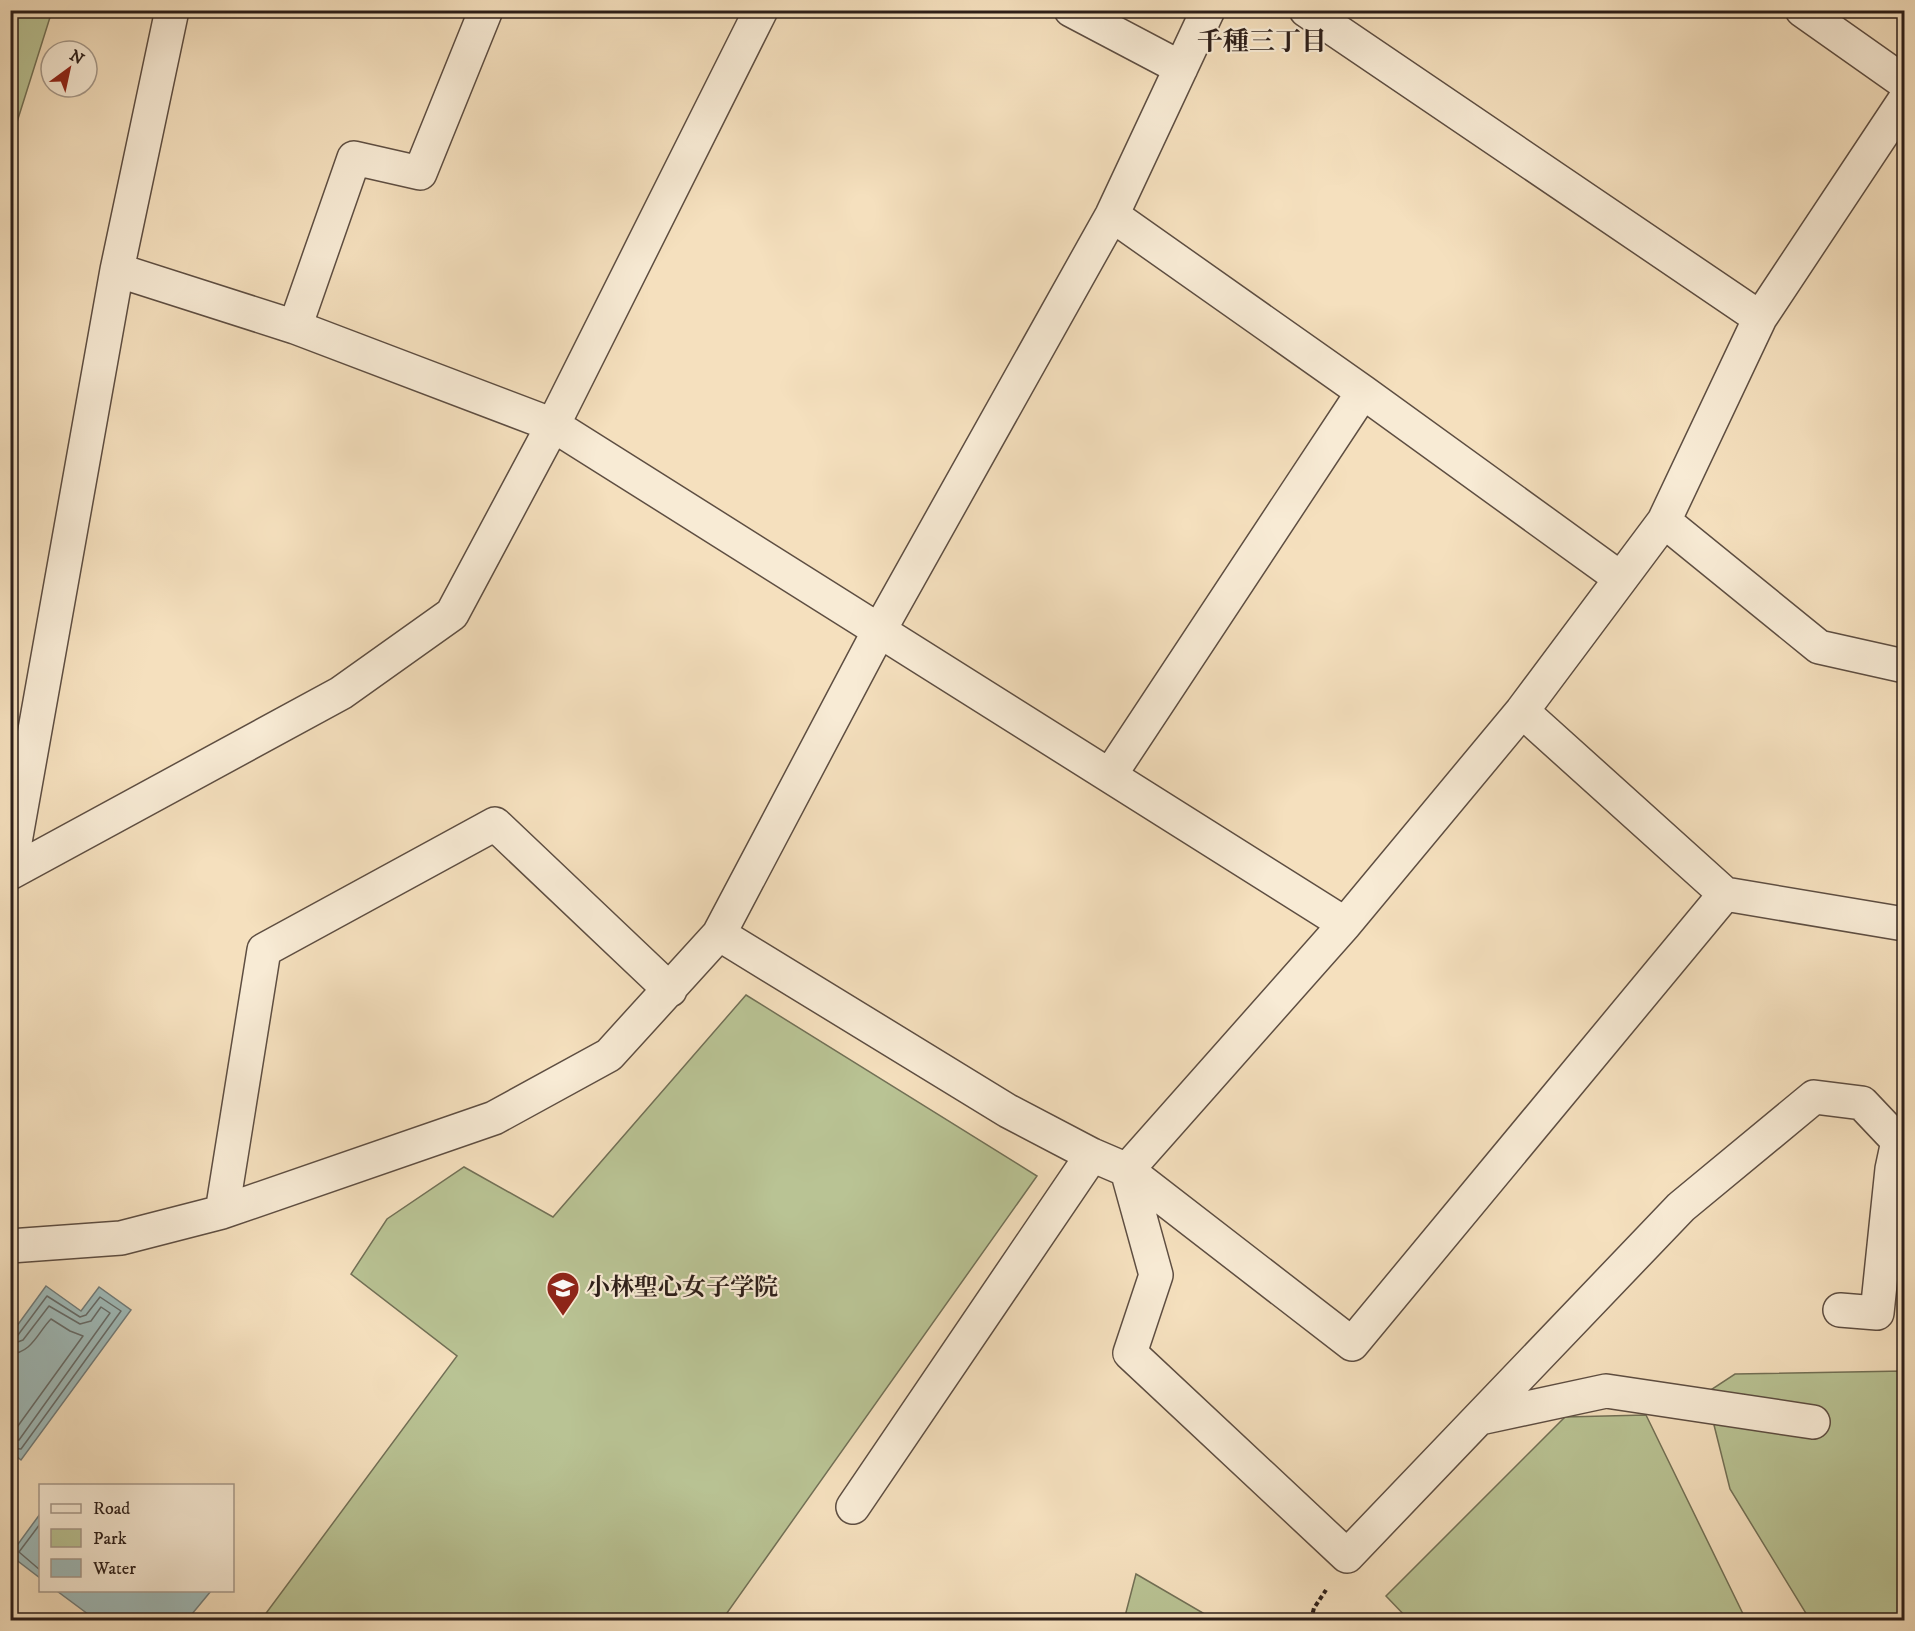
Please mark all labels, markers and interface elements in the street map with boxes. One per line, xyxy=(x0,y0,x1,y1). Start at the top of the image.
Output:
district label: 千種三丁目 xyxy=(1197,26,1327,59)
north arrow xyxy=(39,39,99,99)
text: N xyxy=(66,45,88,69)
school or university icon: 小林聖心女子学院 xyxy=(545,1270,581,1317)
place label: 小林聖心女子学院 xyxy=(586,1273,778,1303)
legend xyxy=(39,1484,234,1592)
text: Road xyxy=(93,1498,130,1520)
text: Park xyxy=(93,1528,127,1550)
text: Water xyxy=(92,1558,136,1580)

